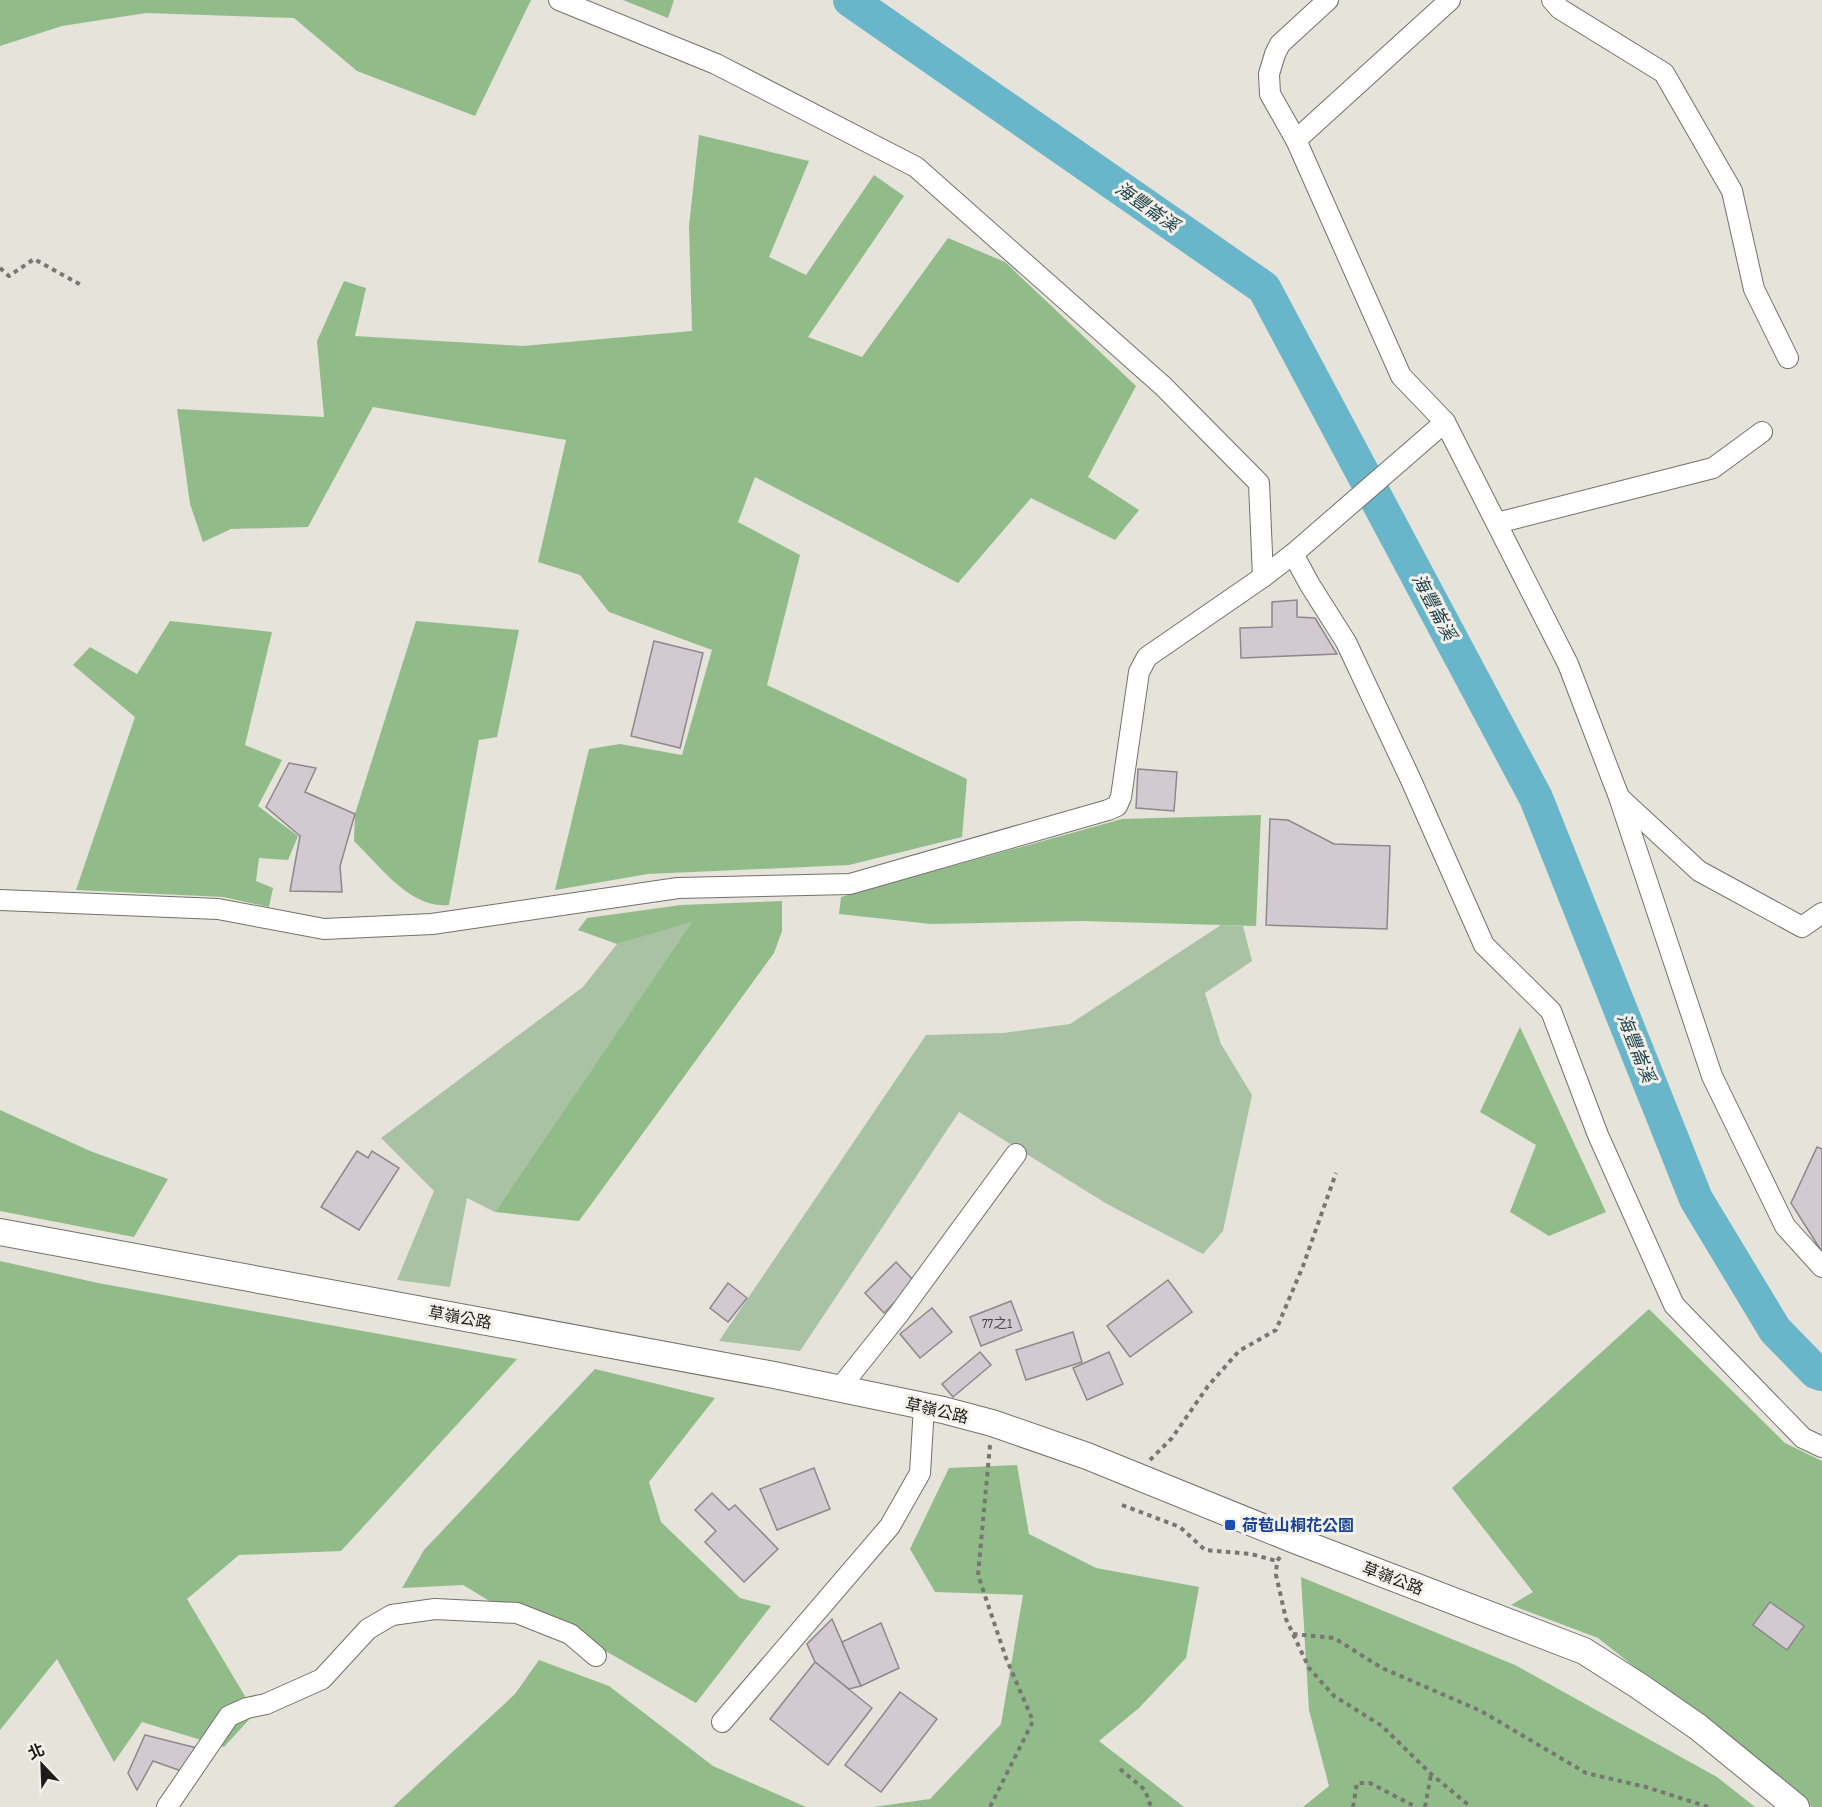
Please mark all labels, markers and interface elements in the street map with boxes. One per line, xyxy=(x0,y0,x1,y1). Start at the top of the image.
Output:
water label: 海豐崙溪 xyxy=(1111,178,1185,238)
water label: 海豐崙溪 xyxy=(1407,571,1461,647)
water label: 海豐崙溪 xyxy=(1612,1011,1660,1088)
street label: 草嶺公路 xyxy=(427,1304,493,1333)
house number: 77之1 xyxy=(982,1315,1012,1332)
street label: 草嶺公路 xyxy=(903,1395,970,1428)
place label: 荷苞山桐花公園 xyxy=(1242,1517,1354,1536)
marker: 荷苞山桐花公園 xyxy=(1223,1518,1237,1532)
street label: 草嶺公路 xyxy=(1359,1559,1426,1600)
north arrow xyxy=(12,1735,72,1795)
text: 北 xyxy=(26,1741,48,1764)

